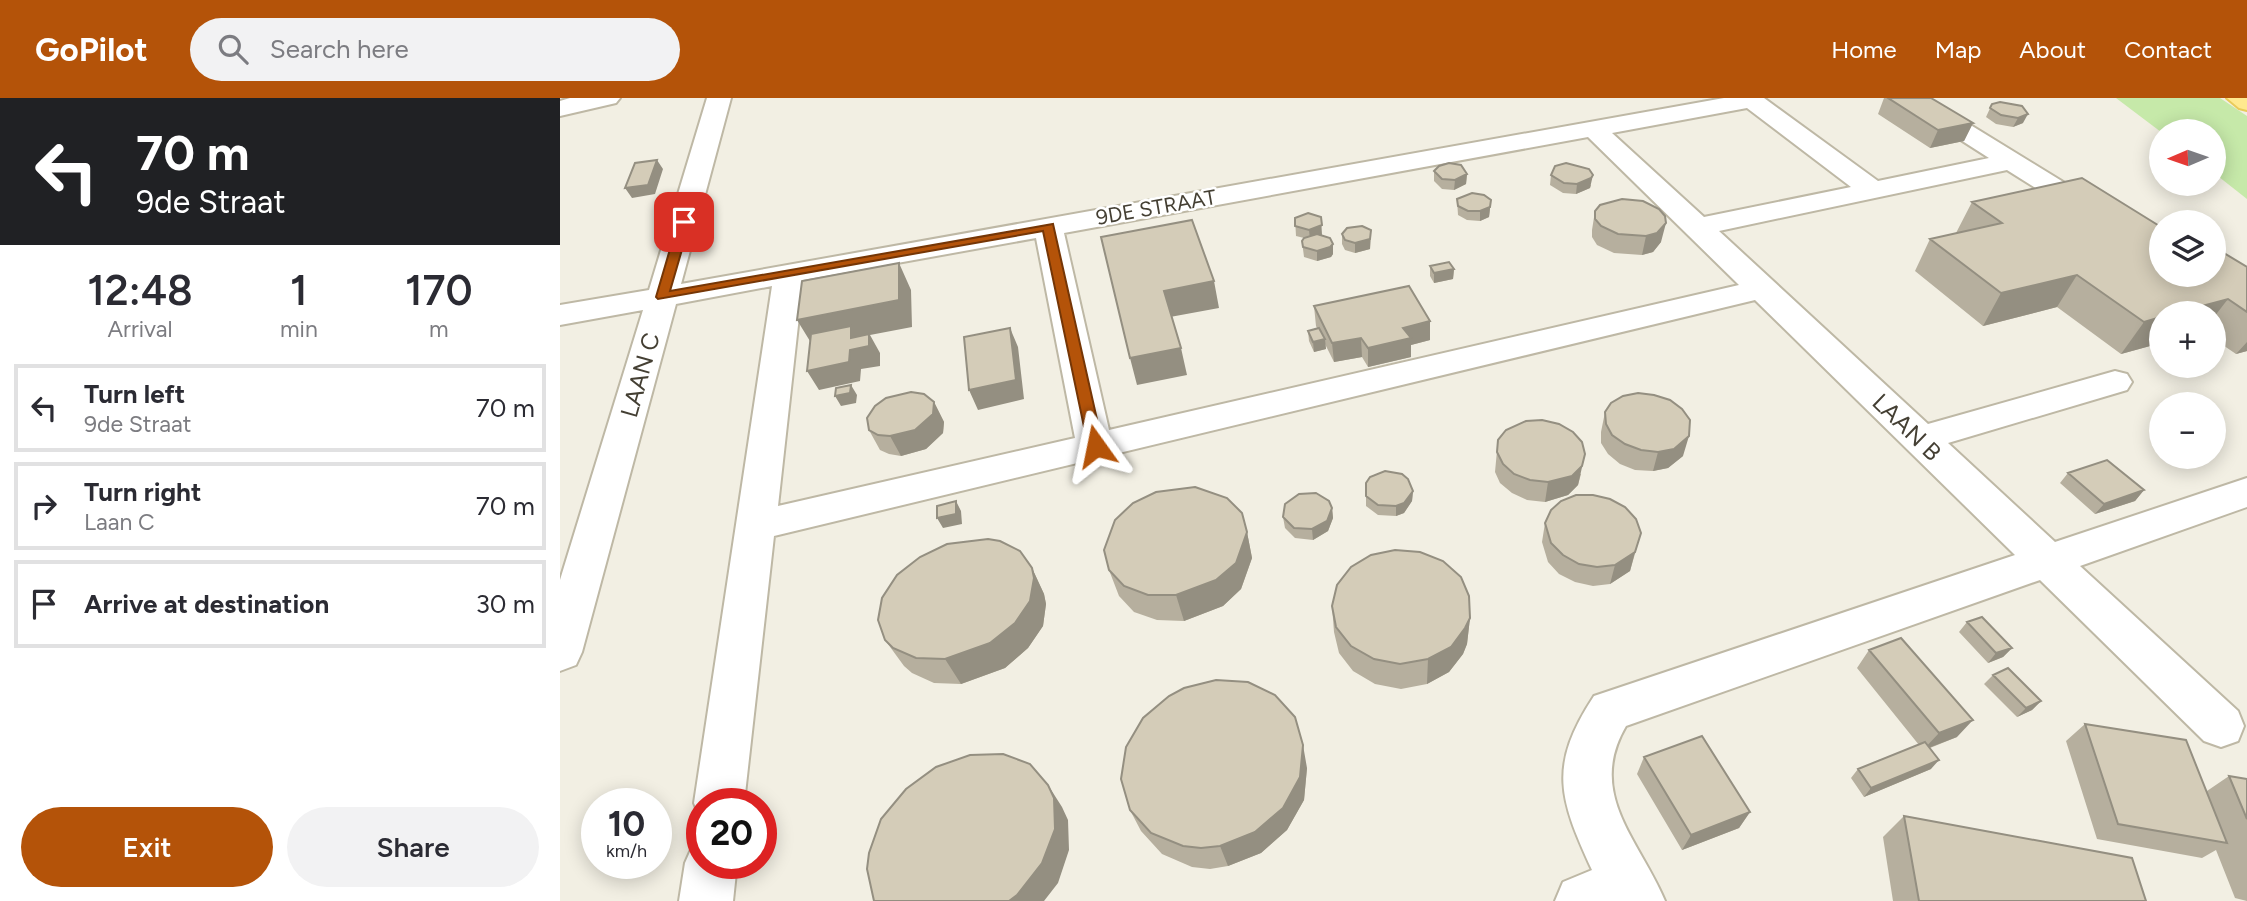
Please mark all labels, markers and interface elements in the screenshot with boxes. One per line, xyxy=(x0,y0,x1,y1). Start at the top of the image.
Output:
search box xyxy=(190,18,680,81)
text: GoPilot xyxy=(35,30,148,69)
icon: search xyxy=(214,30,252,68)
text: Search here xyxy=(270,33,409,65)
text: Home xyxy=(1831,35,1897,64)
text: Map xyxy=(1935,35,1981,64)
text: About xyxy=(2019,35,2086,64)
text: Contact xyxy=(2124,35,2212,64)
north arrow xyxy=(2149,119,2226,196)
map controls xyxy=(2149,119,2226,469)
text: 70 m xyxy=(136,123,249,182)
icon: left xyxy=(21,126,112,217)
text: 9de Straat xyxy=(136,183,286,221)
street label: 9DE STRAAT xyxy=(1094,184,1218,230)
pin xyxy=(654,192,714,252)
icon: arrive xyxy=(665,203,703,241)
button: layers xyxy=(2149,210,2226,287)
text: 12:48 xyxy=(87,265,193,316)
text: 1 xyxy=(290,265,308,316)
text: 170 xyxy=(405,265,473,316)
button: + xyxy=(2149,301,2226,378)
text: Arrival xyxy=(108,315,172,343)
text: min xyxy=(280,315,318,343)
text: m xyxy=(429,315,449,343)
street label: LAAN C xyxy=(614,329,666,421)
text: Turn left xyxy=(84,378,185,410)
street label: LAAN B xyxy=(1867,387,1947,467)
icon: left xyxy=(25,389,63,427)
text: 70 m xyxy=(476,392,535,424)
button: − xyxy=(2149,392,2226,469)
position arrow xyxy=(1059,409,1133,483)
text: 9de Straat xyxy=(84,410,191,438)
text: Turn right xyxy=(84,476,201,508)
icon: right xyxy=(25,487,63,525)
text: 70 m xyxy=(476,490,535,522)
text: Laan C xyxy=(84,508,155,536)
icon: arrive xyxy=(25,585,63,623)
text: Arrive at destination xyxy=(84,588,329,620)
text: 30 m xyxy=(476,588,535,620)
speed limit sign: 20 xyxy=(686,788,777,879)
text: 10 xyxy=(608,803,645,845)
button: Exit xyxy=(21,807,273,887)
button: Share xyxy=(287,807,539,887)
text: km/h xyxy=(606,840,647,862)

